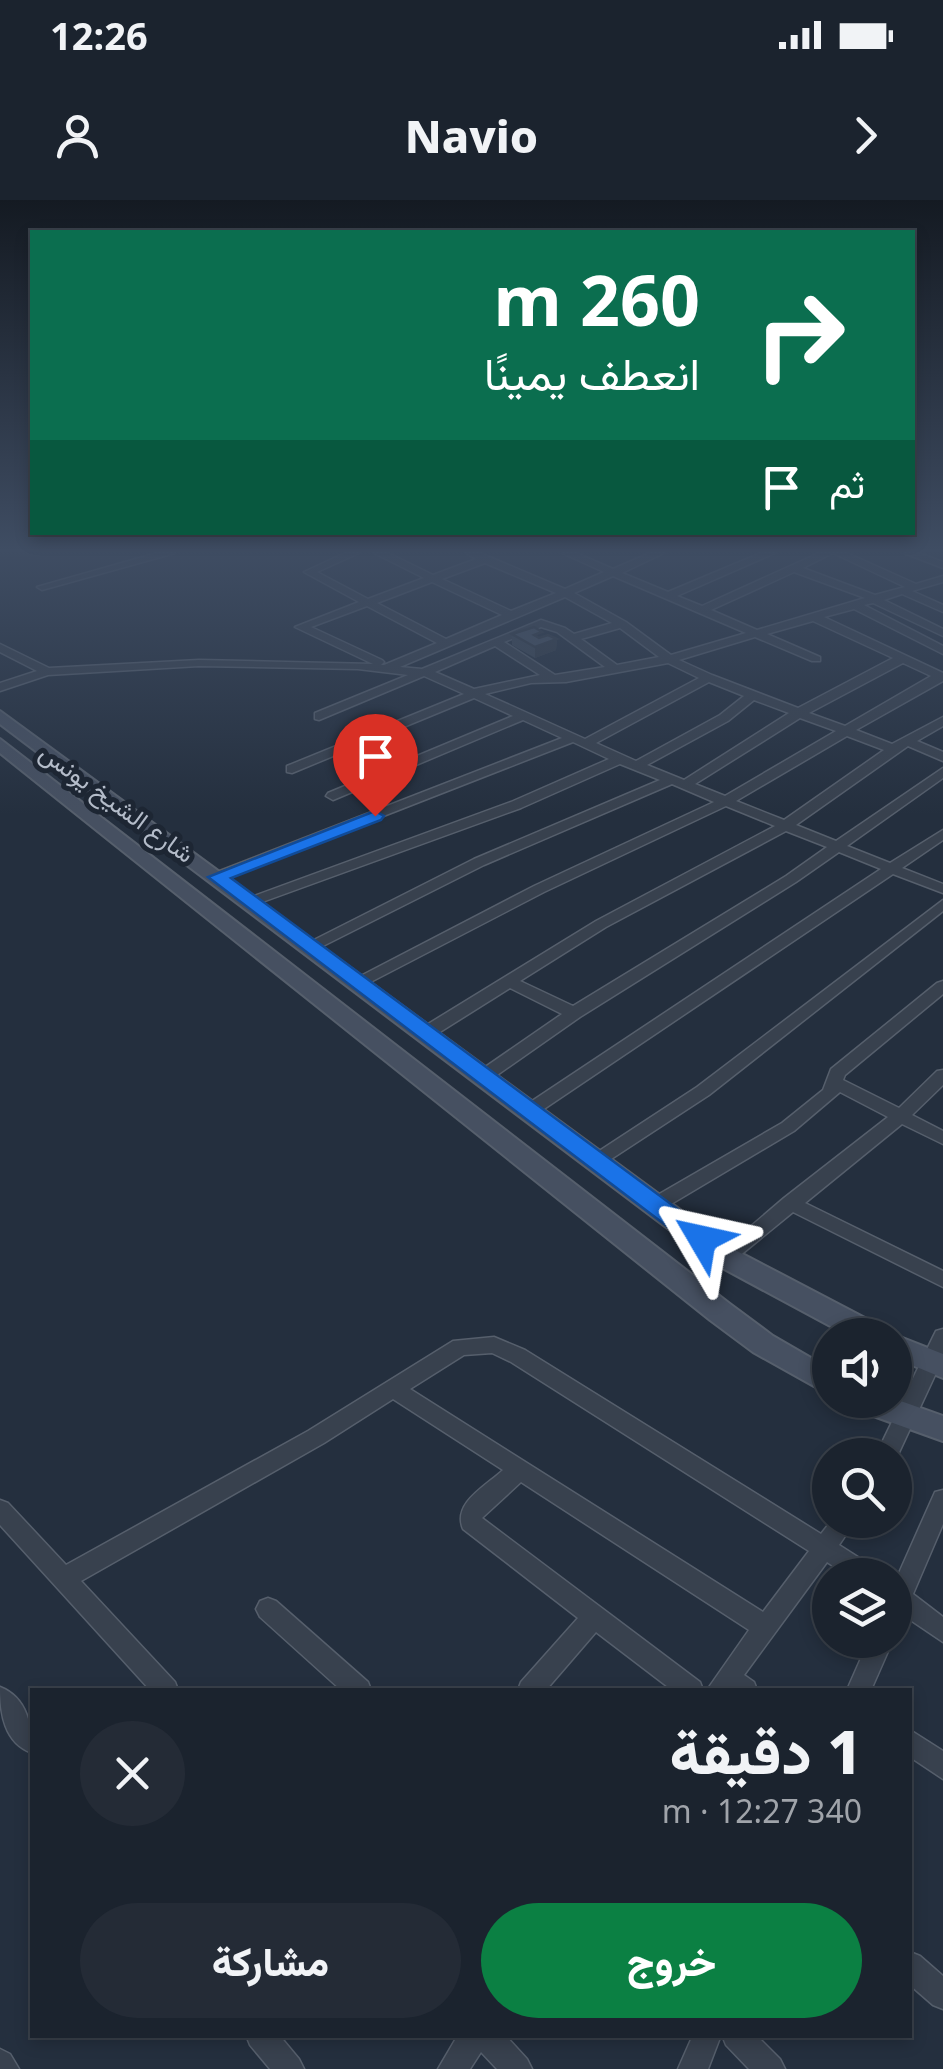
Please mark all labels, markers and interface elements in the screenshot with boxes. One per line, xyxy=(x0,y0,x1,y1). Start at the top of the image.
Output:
text: 12:26 xyxy=(50,9,148,61)
text: Navio xyxy=(405,105,538,166)
icon: person xyxy=(50,108,105,163)
icon: forward xyxy=(838,108,893,163)
text: 260 m xyxy=(493,251,700,347)
icon: right xyxy=(735,270,865,400)
text: انعطف يمينًا xyxy=(484,342,700,403)
text: ثم xyxy=(829,457,865,509)
icon: arrive xyxy=(754,460,809,515)
pin xyxy=(333,714,418,817)
icon: arrive xyxy=(348,729,403,784)
street label: شارع الشيخ يونس xyxy=(32,735,202,871)
position arrow xyxy=(650,1187,754,1291)
map controls xyxy=(812,1318,912,1658)
button: sound xyxy=(812,1318,912,1418)
button: search xyxy=(812,1438,912,1538)
button: layers xyxy=(812,1558,912,1658)
text: 1 دقيقة xyxy=(670,1710,862,1792)
button: close xyxy=(80,1721,185,1826)
text: 340 m · 12:27 xyxy=(662,1789,862,1832)
button: مشاركة xyxy=(80,1903,461,2018)
button: خروج xyxy=(481,1903,862,2018)

